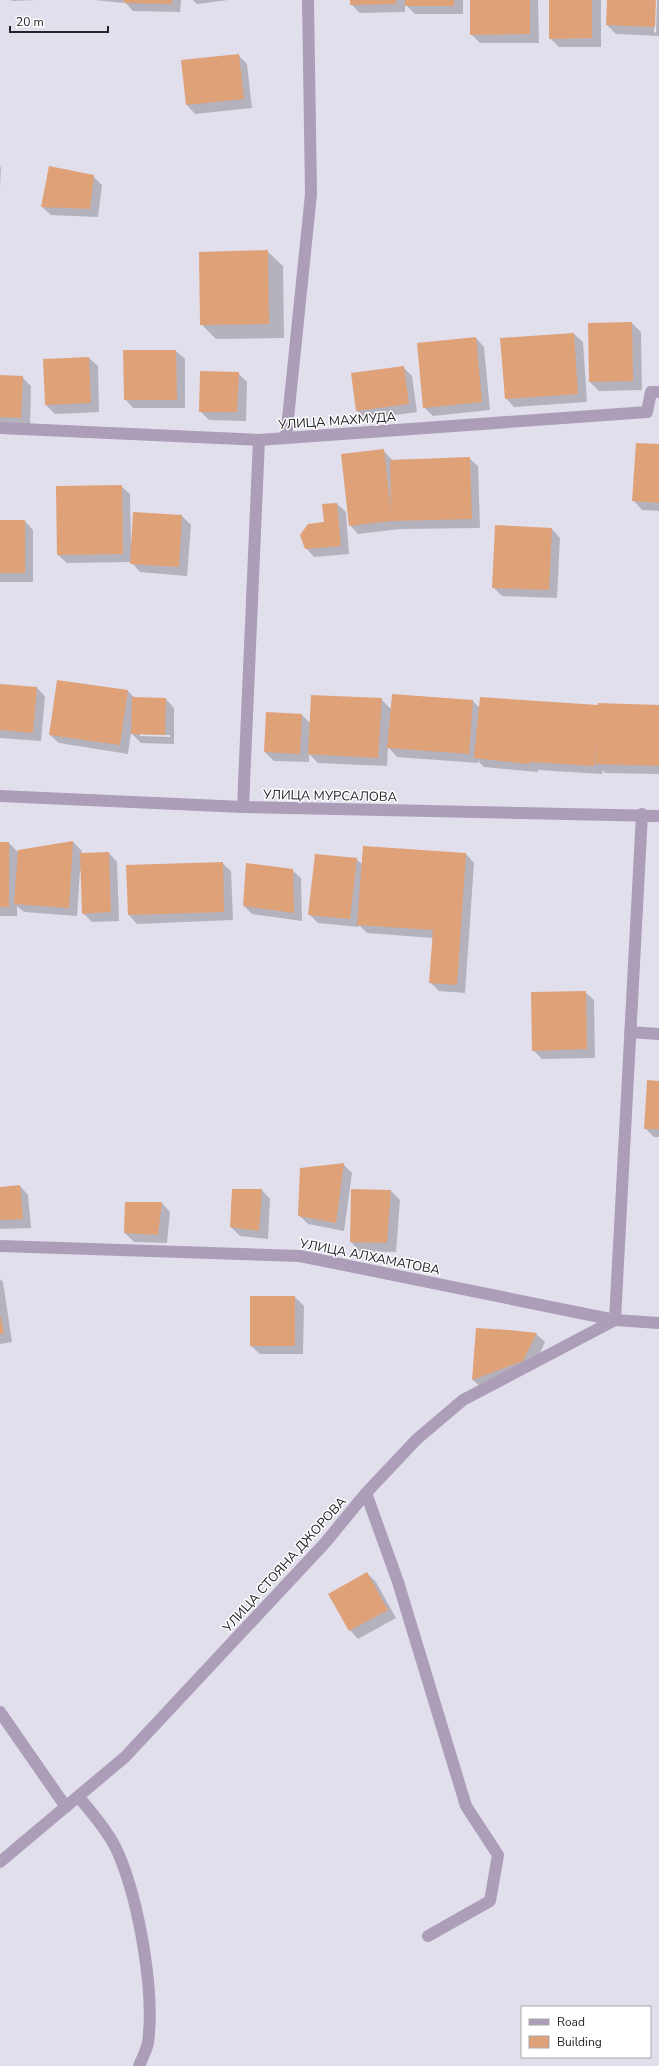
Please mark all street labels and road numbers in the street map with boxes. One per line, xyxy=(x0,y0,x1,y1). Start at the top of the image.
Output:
street label: УЛИЦА МАХМУДА xyxy=(277,408,397,434)
street label: УЛИЦА МУРСАЛОВА xyxy=(262,786,398,806)
street label: УЛИЦА АЛХАМАТОВА xyxy=(297,1234,442,1280)
street label: УЛИЦА СТОЯНА ДЖОРОВА xyxy=(218,1493,351,1637)

